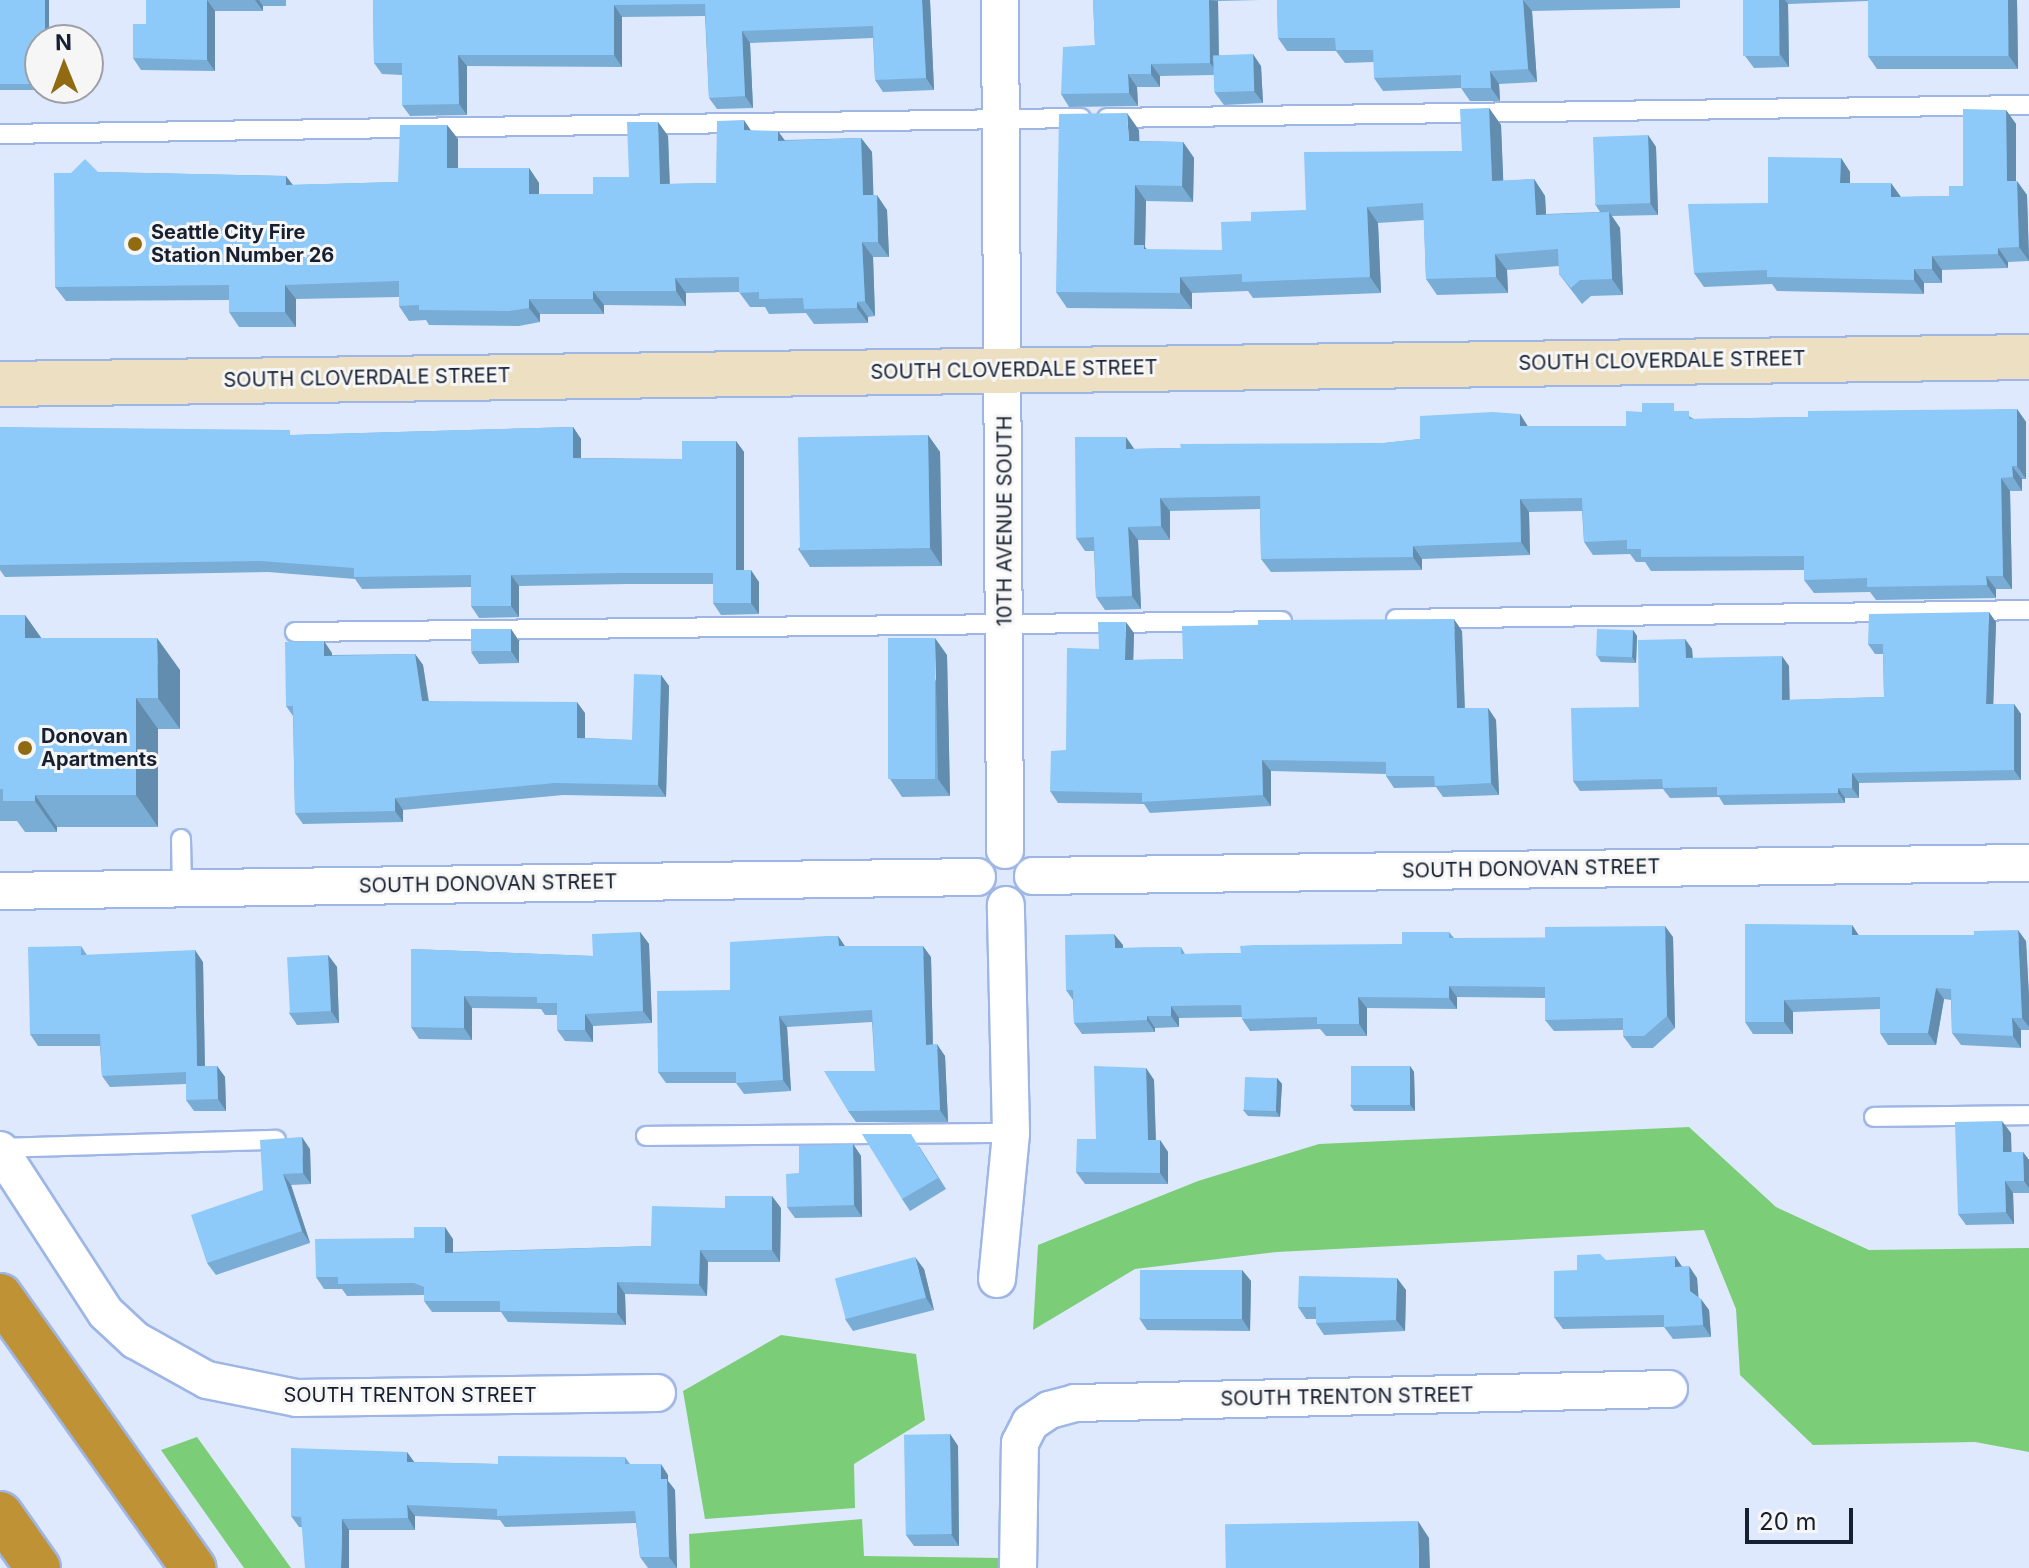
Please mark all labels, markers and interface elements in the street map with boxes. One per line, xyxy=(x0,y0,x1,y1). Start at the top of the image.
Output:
north arrow xyxy=(24,24,104,104)
text: N xyxy=(55,29,72,55)
place label: Seattle City Fire Station Number 26 xyxy=(151,220,334,267)
marker: Seattle City Fire Station Number 26 xyxy=(126,235,144,253)
street label: SOUTH CLOVERDALE STREET xyxy=(1518,346,1806,376)
street label: SOUTH CLOVERDALE STREET xyxy=(870,355,1158,385)
street label: SOUTH CLOVERDALE STREET xyxy=(223,363,511,393)
street label: 10TH AVENUE SOUTH xyxy=(993,416,1017,626)
place label: Donovan Apartments xyxy=(41,724,157,771)
marker: Donovan Apartments xyxy=(16,739,34,757)
street label: SOUTH DONOVAN STREET xyxy=(1402,855,1660,883)
street label: SOUTH DONOVAN STREET xyxy=(359,870,617,898)
street label: SOUTH TRENTON STREET xyxy=(283,1383,537,1407)
street label: SOUTH TRENTON STREET xyxy=(1220,1383,1474,1411)
scale bar xyxy=(1749,1492,1857,1542)
text: 20 m xyxy=(1759,1507,1817,1536)

